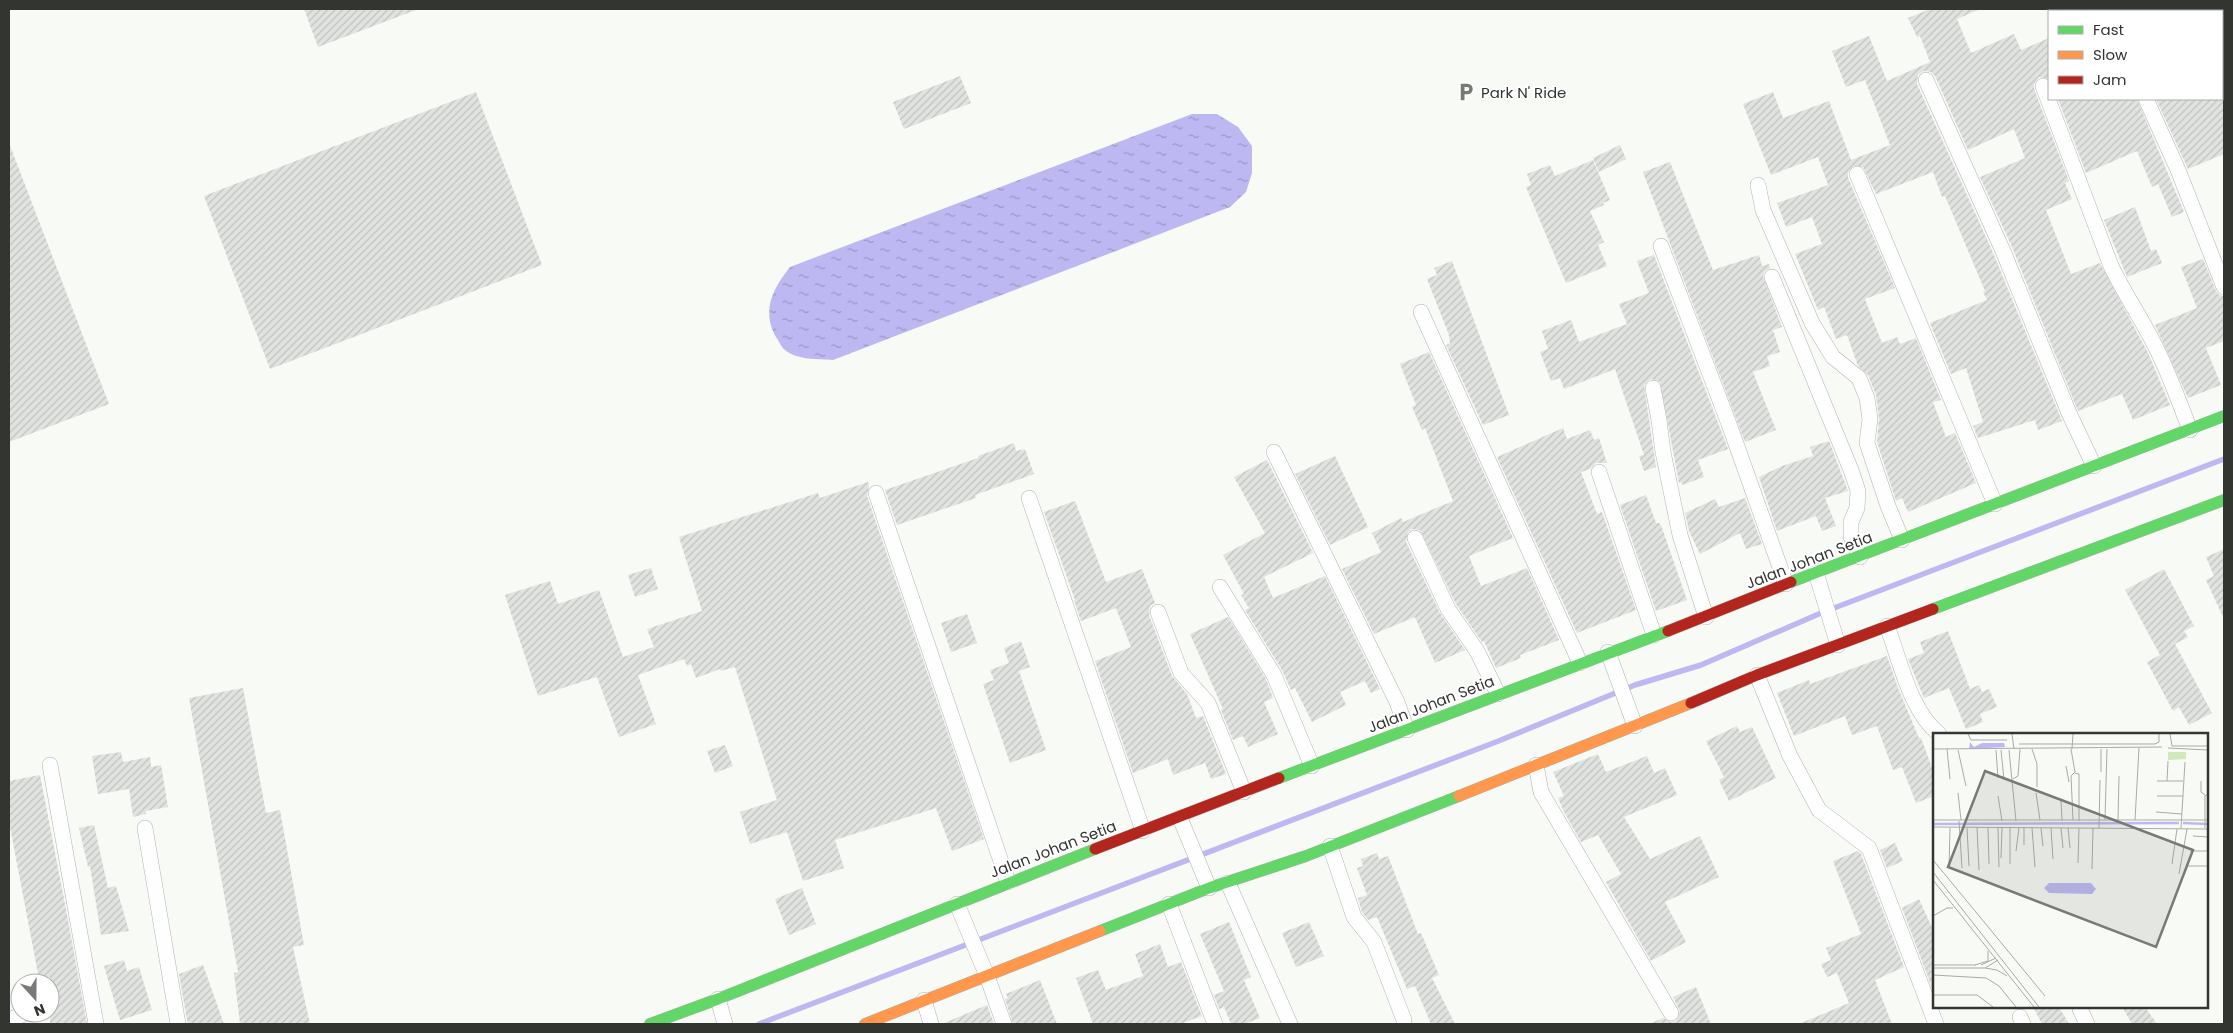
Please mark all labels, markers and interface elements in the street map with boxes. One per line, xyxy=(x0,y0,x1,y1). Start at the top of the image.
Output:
legend xyxy=(2048,10,2223,100)
text: Fast xyxy=(2093,19,2124,40)
text: Slow xyxy=(2093,44,2128,65)
text: Jam xyxy=(2093,69,2127,90)
parking icon: Park N' Ride xyxy=(1455,81,1477,103)
place label: Park N' Ride xyxy=(1481,82,1566,103)
street label: Jalan Johan Setia xyxy=(1743,526,1875,594)
street label: Jalan Johan Setia xyxy=(1365,670,1497,738)
inset map xyxy=(1933,733,2208,1008)
street label: Jalan Johan Setia xyxy=(987,815,1119,883)
north arrow xyxy=(10,973,60,1023)
text: N xyxy=(31,999,48,1021)

